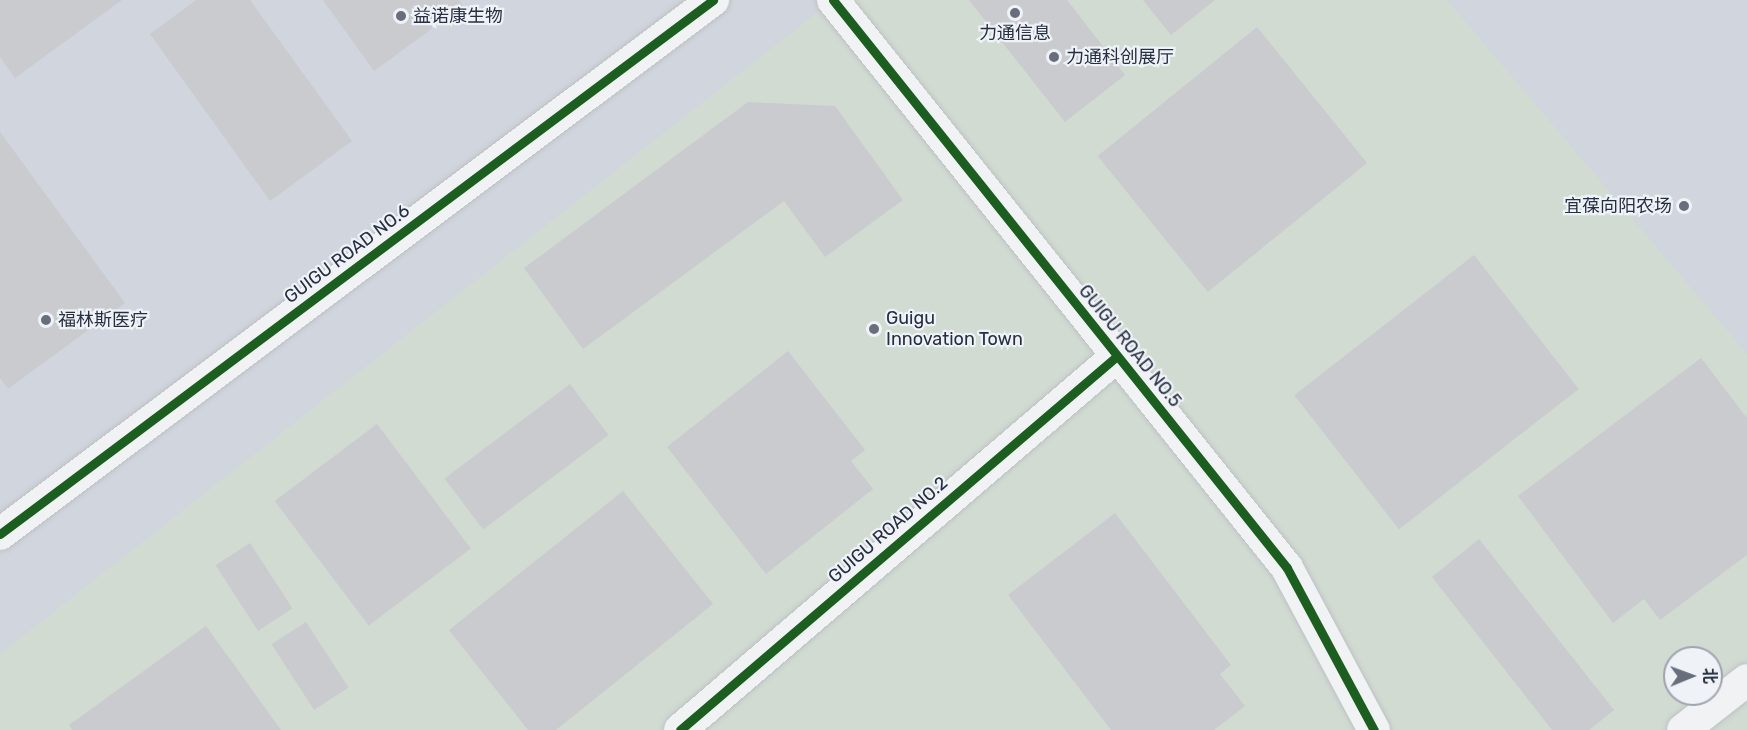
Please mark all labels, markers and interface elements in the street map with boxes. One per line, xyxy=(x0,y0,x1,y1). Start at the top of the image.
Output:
place label: 益诺康生物 xyxy=(413,5,503,27)
marker: 力通信息 xyxy=(1008,6,1022,20)
marker: 益诺康生物 xyxy=(394,9,408,23)
place label: 力通信息 xyxy=(979,22,1051,44)
place label: 力通科创展厅 xyxy=(1066,46,1174,68)
marker: 力通科创展厅 xyxy=(1047,50,1061,64)
place label: 宜葆向阳农场 xyxy=(1564,195,1672,217)
marker: 宜葆向阳农场 xyxy=(1677,199,1691,213)
street label: GUIGU ROAD NO.6 xyxy=(280,200,414,308)
street label: GUIGU ROAD NO.5 xyxy=(1074,280,1186,412)
place label: Guigu Innovation Town xyxy=(886,308,1023,350)
place label: 福林斯医疗 xyxy=(58,309,148,331)
marker: 福林斯医疗 xyxy=(39,313,53,327)
marker: Guigu Innovation Town xyxy=(867,322,881,336)
street label: GUIGU ROAD NO.2 xyxy=(824,472,952,588)
north arrow xyxy=(1663,646,1723,706)
text: 北 xyxy=(1700,668,1719,684)

